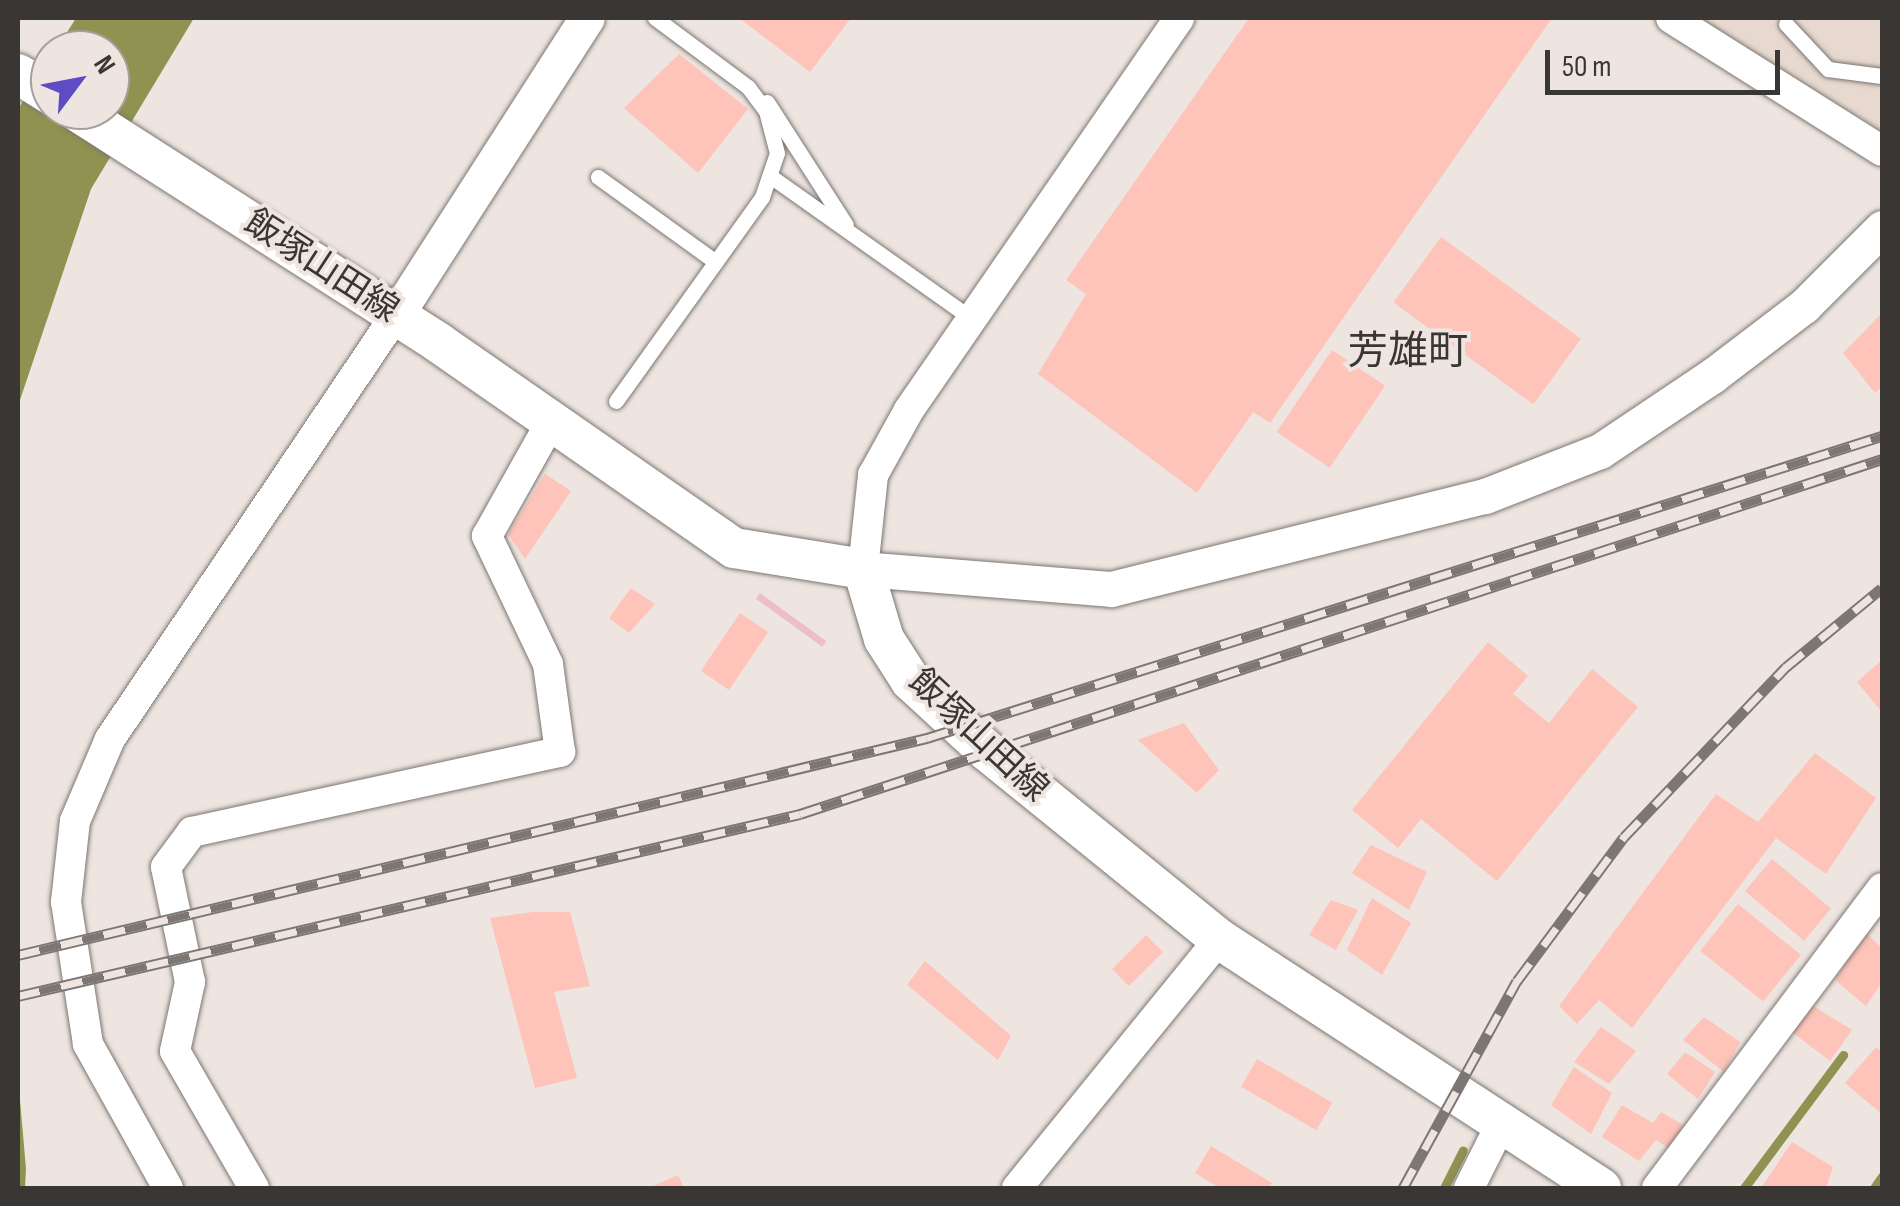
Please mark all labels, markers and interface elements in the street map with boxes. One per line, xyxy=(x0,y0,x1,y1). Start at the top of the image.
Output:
north arrow xyxy=(30,30,130,130)
scale bar xyxy=(1550,30,1785,92)
text: 50 m xyxy=(1562,49,1611,85)
text: N xyxy=(86,50,122,80)
street label: 飯塚山田線 xyxy=(236,202,406,332)
district label: 芳雄町 xyxy=(1348,328,1468,376)
street label: 飯塚山田線 xyxy=(900,661,1056,811)

